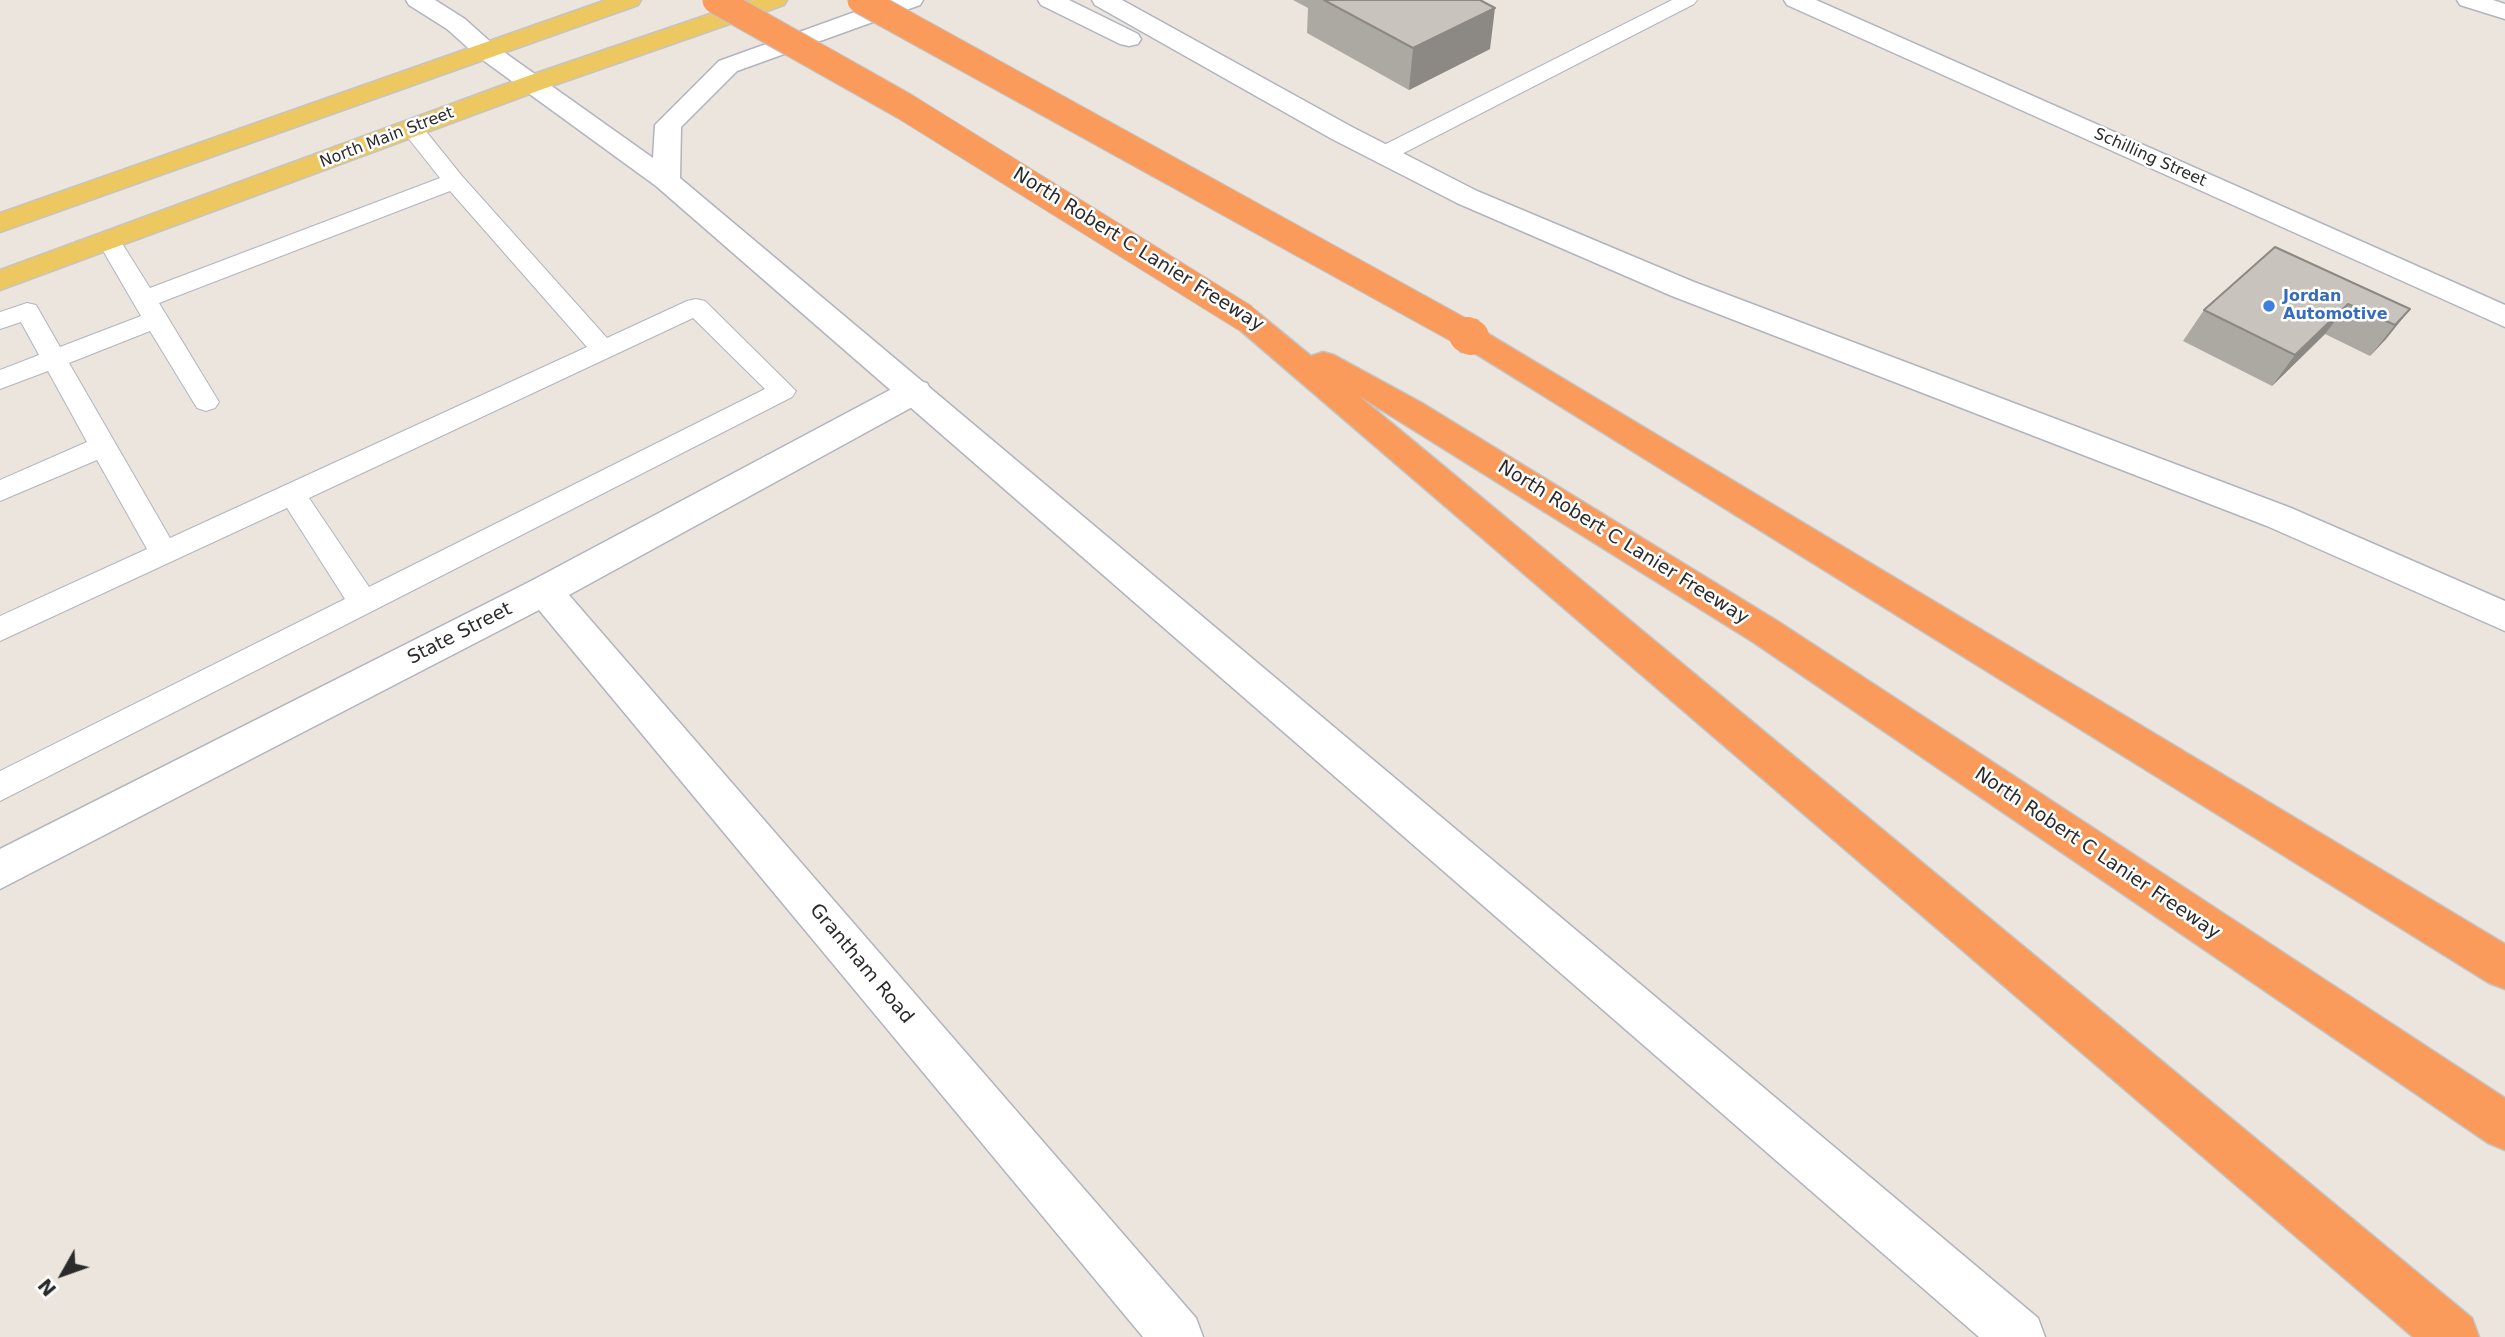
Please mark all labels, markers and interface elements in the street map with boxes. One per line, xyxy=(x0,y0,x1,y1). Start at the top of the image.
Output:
street label: North Main Street xyxy=(317,104,457,172)
street label: Schilling Street xyxy=(2091,125,2209,191)
street label: North Robert C Lanier Freeway xyxy=(1008,163,1268,337)
place label: Jordan Automotive xyxy=(2283,287,2387,325)
marker: Jordan Automotive xyxy=(2261,298,2277,314)
street label: North Robert C Lanier Freeway xyxy=(1493,456,1753,630)
street label: State Street xyxy=(404,598,516,670)
street label: North Robert C Lanier Freeway xyxy=(1970,763,2224,945)
street label: Grantham Road xyxy=(804,899,918,1029)
north arrow xyxy=(28,1239,98,1309)
text: N xyxy=(33,1274,60,1301)

